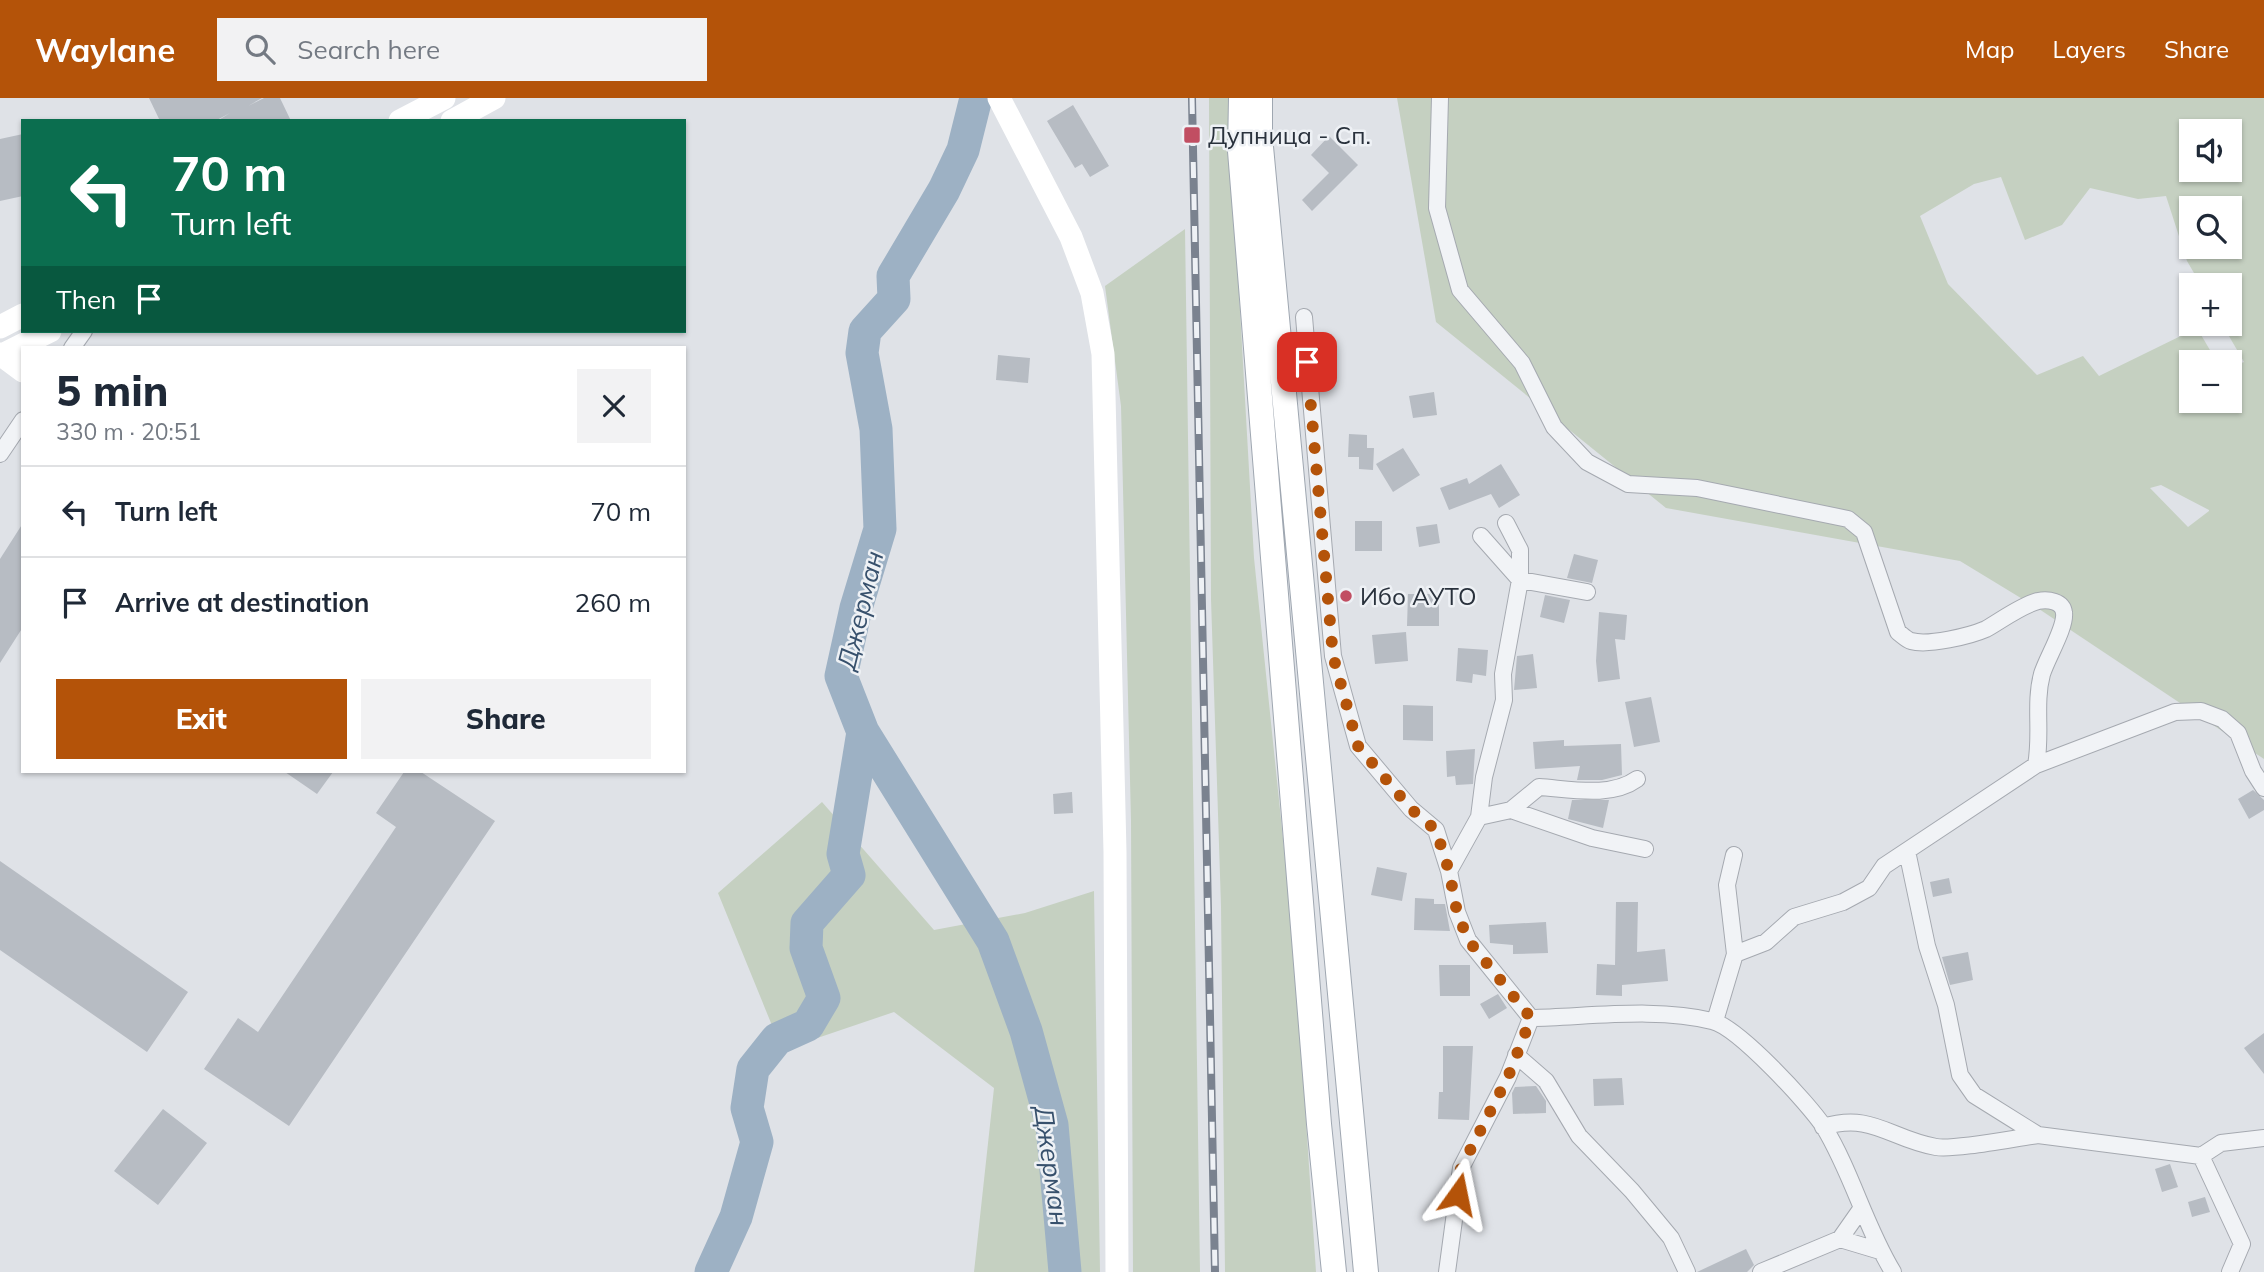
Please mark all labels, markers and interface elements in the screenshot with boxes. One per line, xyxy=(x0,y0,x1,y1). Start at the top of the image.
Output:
search box xyxy=(217,18,707,81)
text: Waylane xyxy=(35,29,175,70)
icon: search xyxy=(241,30,279,68)
text: Search here xyxy=(297,33,440,66)
text: Map xyxy=(1965,34,2014,64)
text: Layers xyxy=(2052,34,2126,64)
text: Share xyxy=(2164,34,2229,64)
map controls xyxy=(2179,119,2242,413)
button: sound xyxy=(2179,119,2242,182)
place label: Дупница - Сп. xyxy=(1208,120,1371,150)
marker: Дупница - Сп. xyxy=(1182,125,1202,145)
text: 70 m xyxy=(171,142,287,203)
icon: left xyxy=(56,147,147,238)
button: search xyxy=(2179,196,2242,259)
text: Turn left xyxy=(171,203,291,243)
button: + xyxy=(2179,273,2242,336)
icon: arrive xyxy=(130,280,168,318)
text: Then xyxy=(56,283,116,316)
pin xyxy=(1277,332,1337,392)
icon: arrive xyxy=(1288,343,1326,381)
button: − xyxy=(2179,350,2242,413)
text: 5 min xyxy=(56,364,169,417)
button: close xyxy=(577,369,651,443)
text: 330 m · 20:51 xyxy=(56,417,201,446)
icon: left xyxy=(56,493,94,531)
text: Turn left xyxy=(115,495,217,528)
text: 70 m xyxy=(590,495,651,528)
water label: Джерман xyxy=(829,547,891,675)
place label: Ибо АУТО xyxy=(1360,581,1476,611)
icon: arrive xyxy=(56,584,94,622)
text: Arrive at destination xyxy=(115,586,370,619)
text: 260 m xyxy=(575,586,651,619)
marker: Ибо АУТО xyxy=(1338,588,1354,604)
button: Exit xyxy=(56,679,347,759)
button: Share xyxy=(361,679,651,759)
water label: Джерман xyxy=(1027,1102,1077,1228)
position arrow xyxy=(1421,1157,1495,1231)

